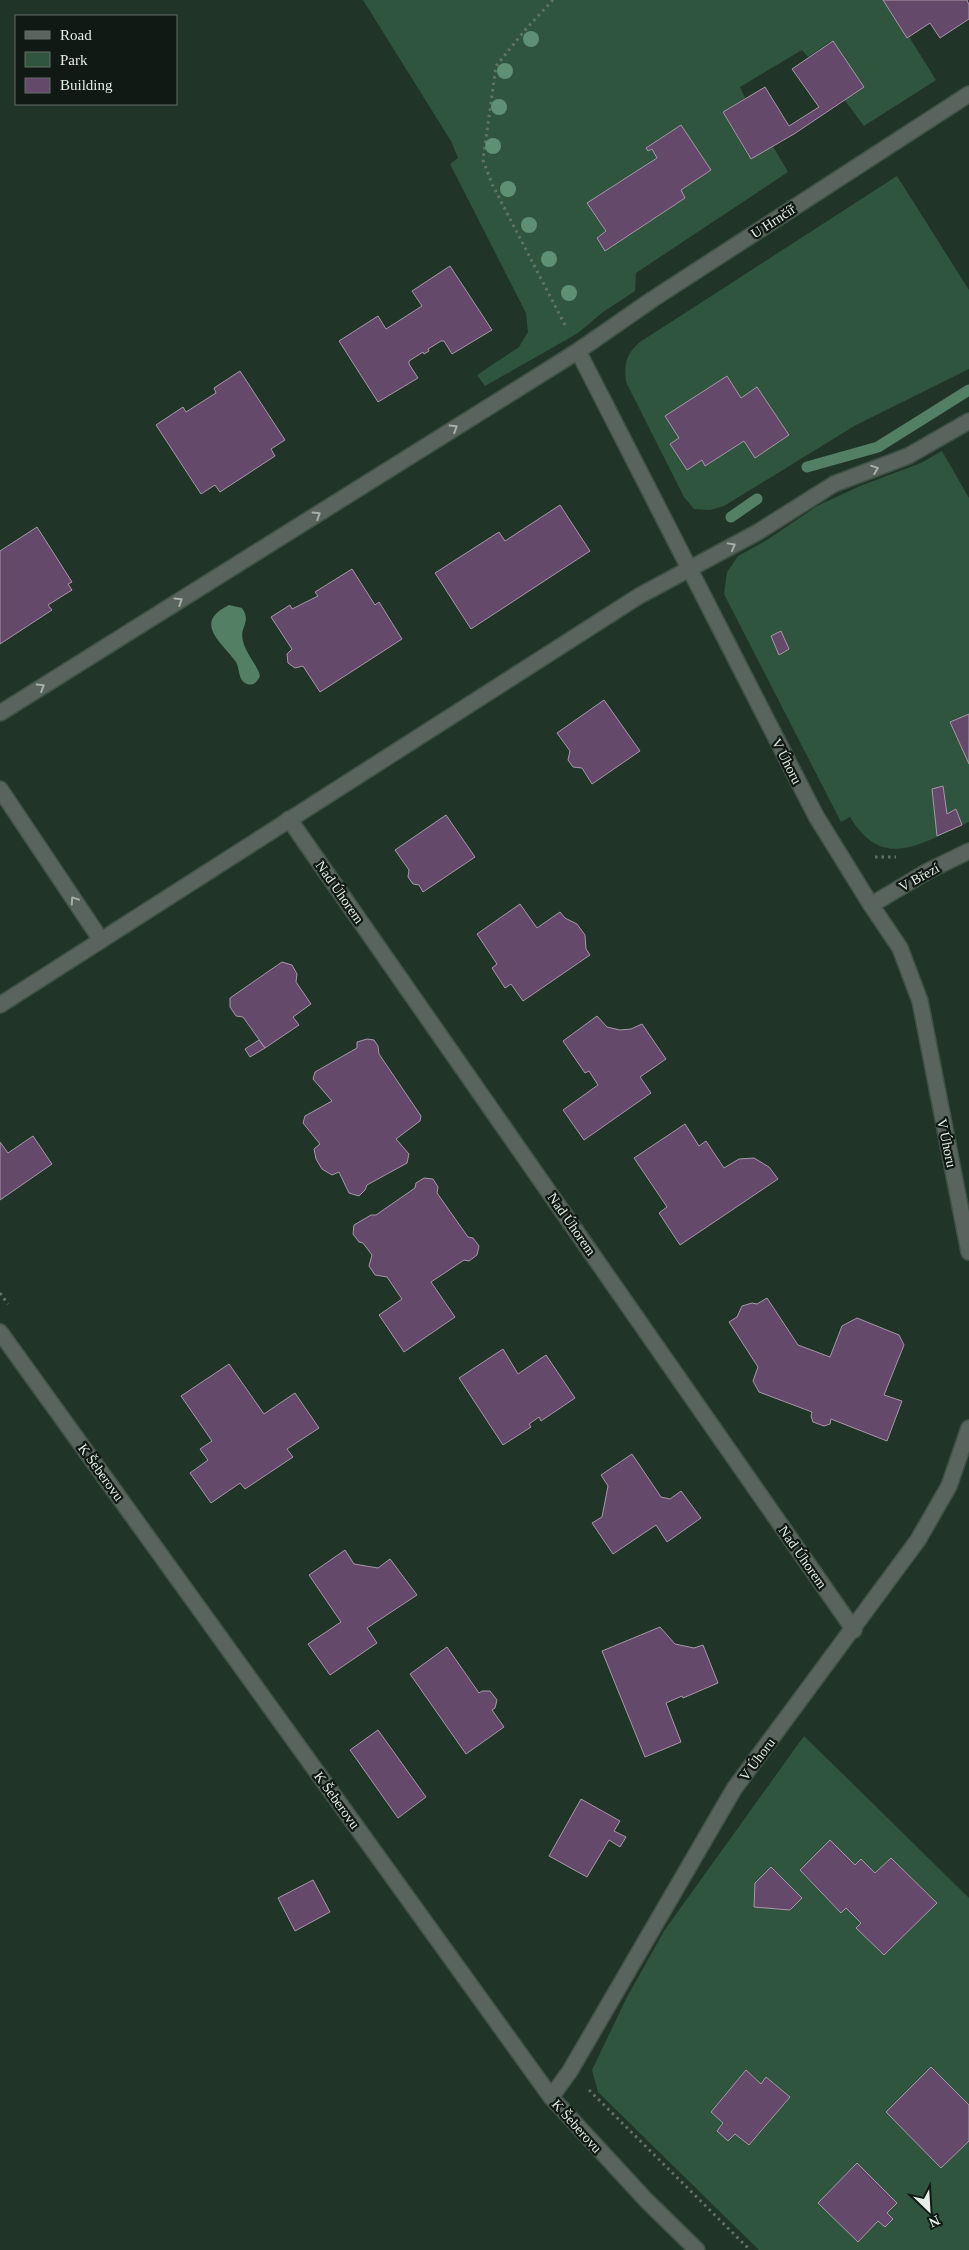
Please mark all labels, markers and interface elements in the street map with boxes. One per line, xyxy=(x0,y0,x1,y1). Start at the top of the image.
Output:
legend xyxy=(15,15,178,105)
text: Road xyxy=(60,27,92,43)
text: Park xyxy=(60,52,88,68)
text: Building xyxy=(60,77,113,93)
street label: U Hrnčíř xyxy=(748,201,799,241)
one-way arrow xyxy=(449,425,458,435)
one-way arrow xyxy=(870,465,878,475)
one-way arrow xyxy=(311,511,320,521)
one-way arrow xyxy=(727,542,736,552)
one-way arrow xyxy=(174,597,183,607)
one-way arrow xyxy=(36,684,45,693)
street label: V Úhoru xyxy=(769,735,805,787)
street label: Nad Úhorem xyxy=(313,858,367,926)
street label: V Březí xyxy=(897,860,942,895)
one-way arrow xyxy=(71,896,80,905)
street label: V Úhoru xyxy=(934,1117,960,1169)
street label: Nad Úhorem xyxy=(545,1190,599,1258)
street label: K Šeberovu xyxy=(75,1440,127,1504)
street label: Nad Úhorem xyxy=(776,1523,830,1591)
street label: V Úhoru xyxy=(736,1735,778,1783)
street label: K Šeberovu xyxy=(311,1768,363,1832)
street label: K Šeberovu xyxy=(549,2096,605,2156)
north arrow xyxy=(904,2185,954,2235)
text: N xyxy=(927,2212,942,2230)

